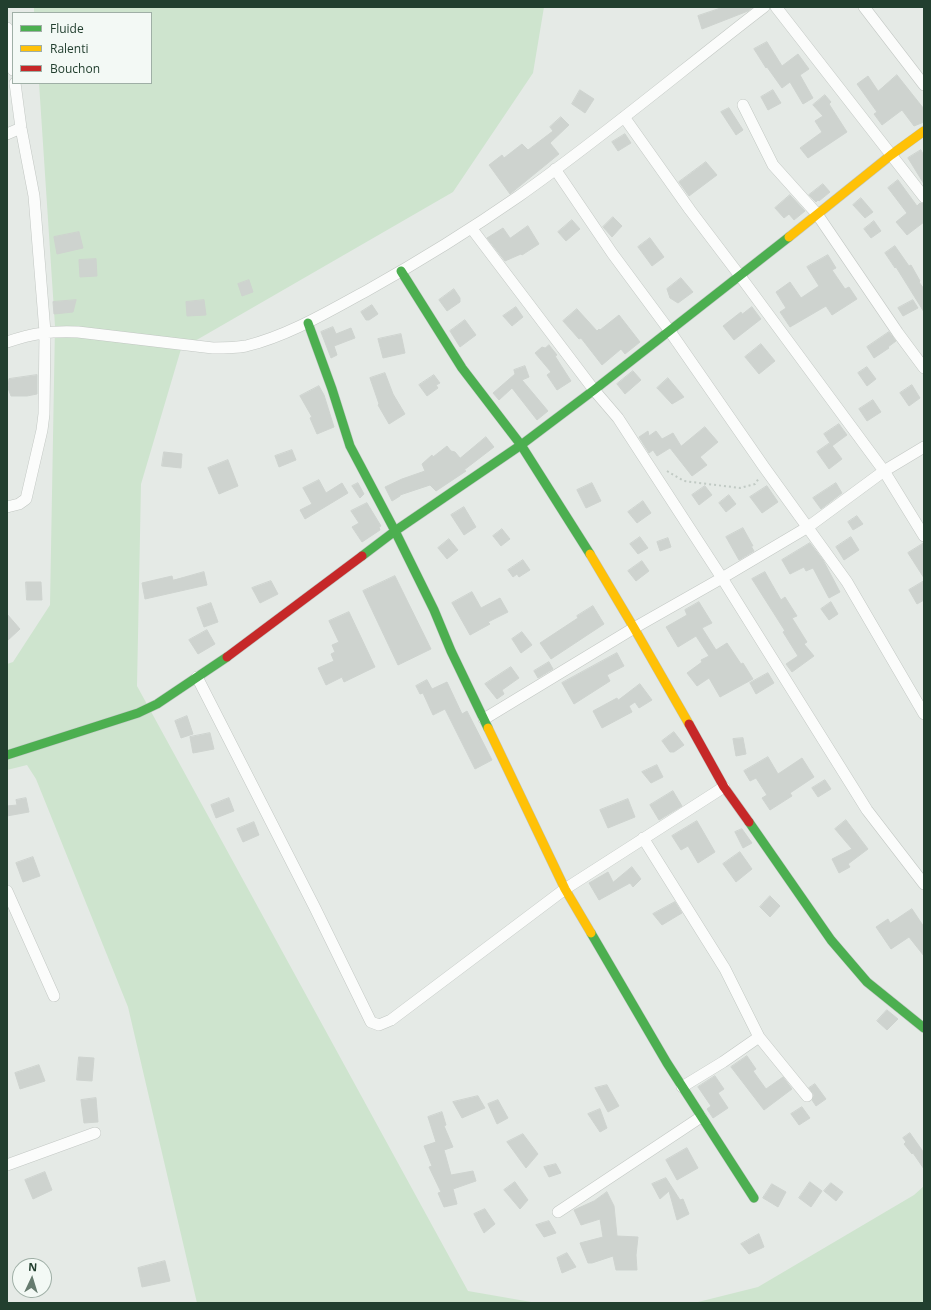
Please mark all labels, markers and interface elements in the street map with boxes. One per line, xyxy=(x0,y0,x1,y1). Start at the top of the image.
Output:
legend xyxy=(12,12,152,84)
text: Fluide xyxy=(50,20,84,37)
text: Ralenti xyxy=(50,40,89,57)
text: Bouchon xyxy=(50,60,100,77)
north arrow xyxy=(12,1258,52,1298)
text: N xyxy=(28,1259,38,1274)

